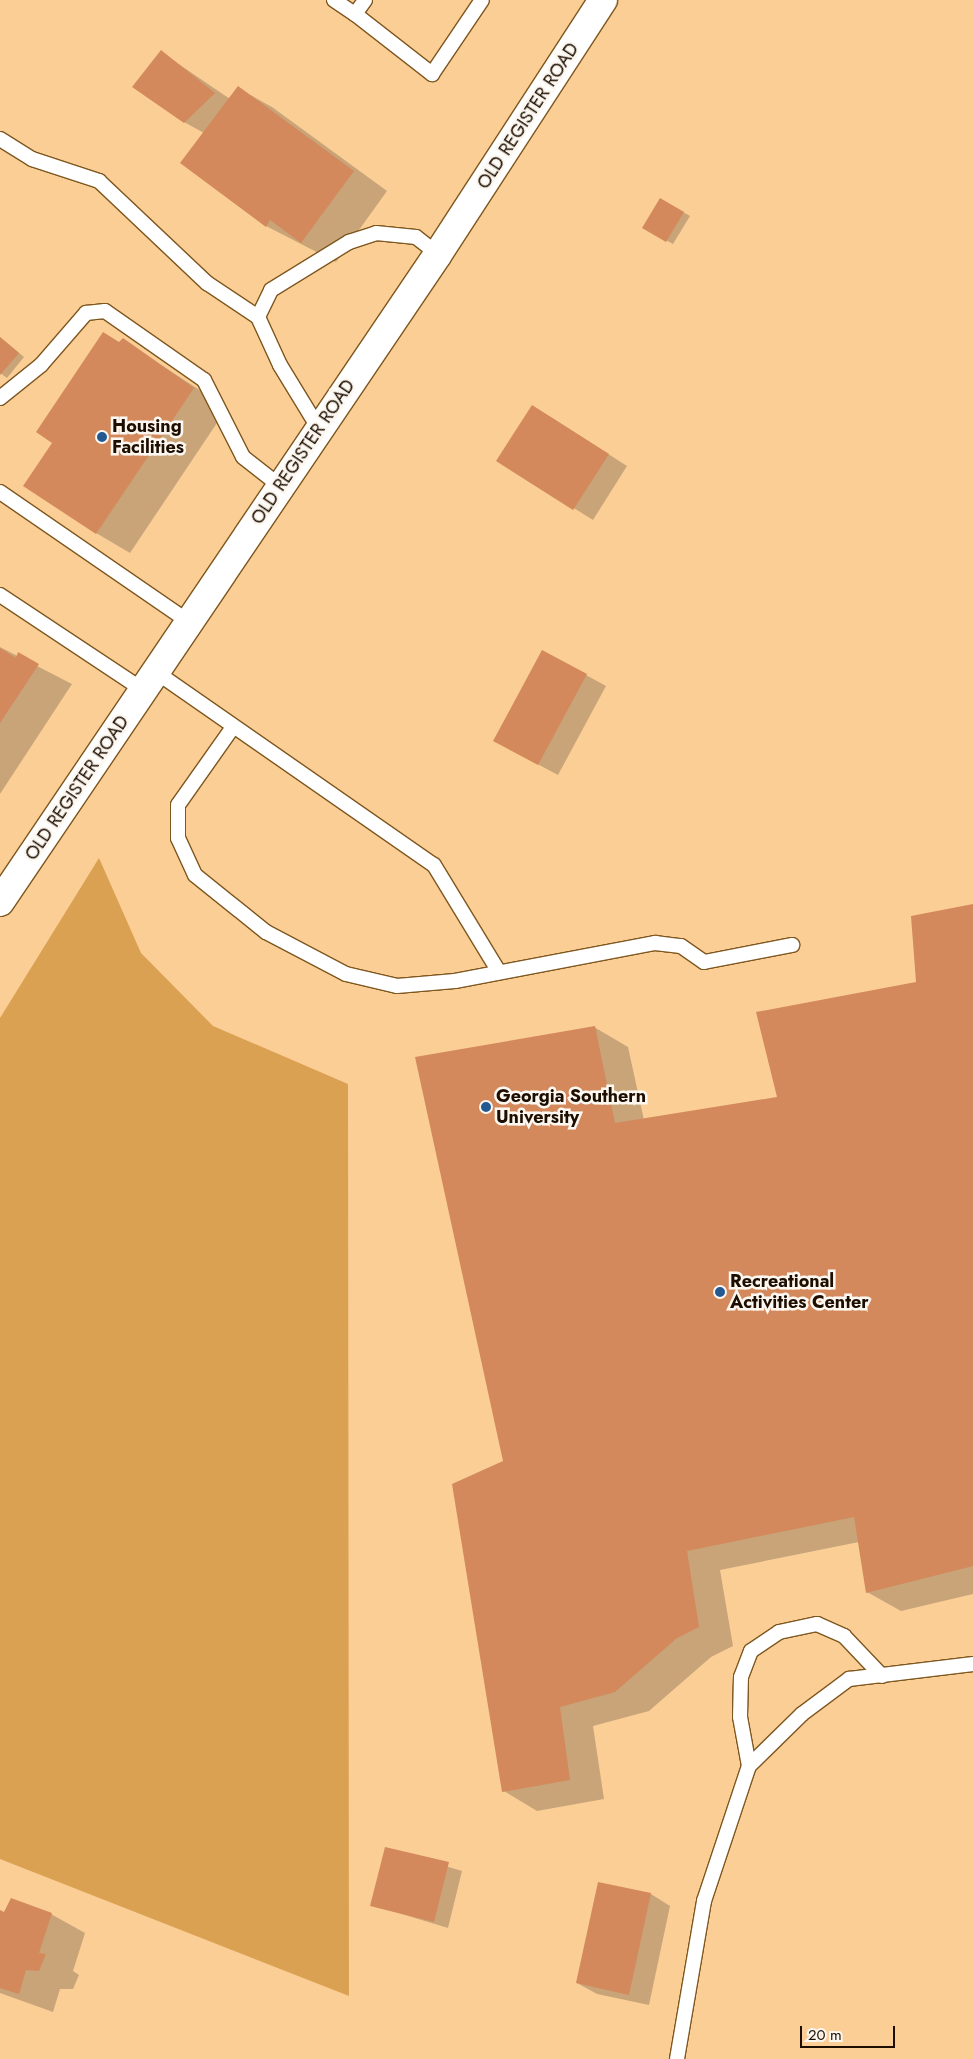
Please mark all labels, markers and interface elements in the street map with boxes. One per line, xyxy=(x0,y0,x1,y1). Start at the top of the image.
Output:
street label: OLD REGISTER ROAD xyxy=(473,39,583,193)
street label: OLD REGISTER ROAD xyxy=(247,376,359,528)
place label: Housing Facilities xyxy=(112,416,184,458)
marker: Housing Facilities xyxy=(96,431,108,443)
street label: OLD REGISTER ROAD xyxy=(21,712,133,864)
place label: Georgia Southern University xyxy=(496,1086,646,1128)
marker: Georgia Southern University xyxy=(480,1101,492,1113)
place label: Recreational Activities Center xyxy=(730,1271,869,1314)
marker: Recreational Activities Center xyxy=(714,1286,726,1298)
scale bar xyxy=(803,2016,898,2048)
text: 20 m xyxy=(808,2024,842,2046)

